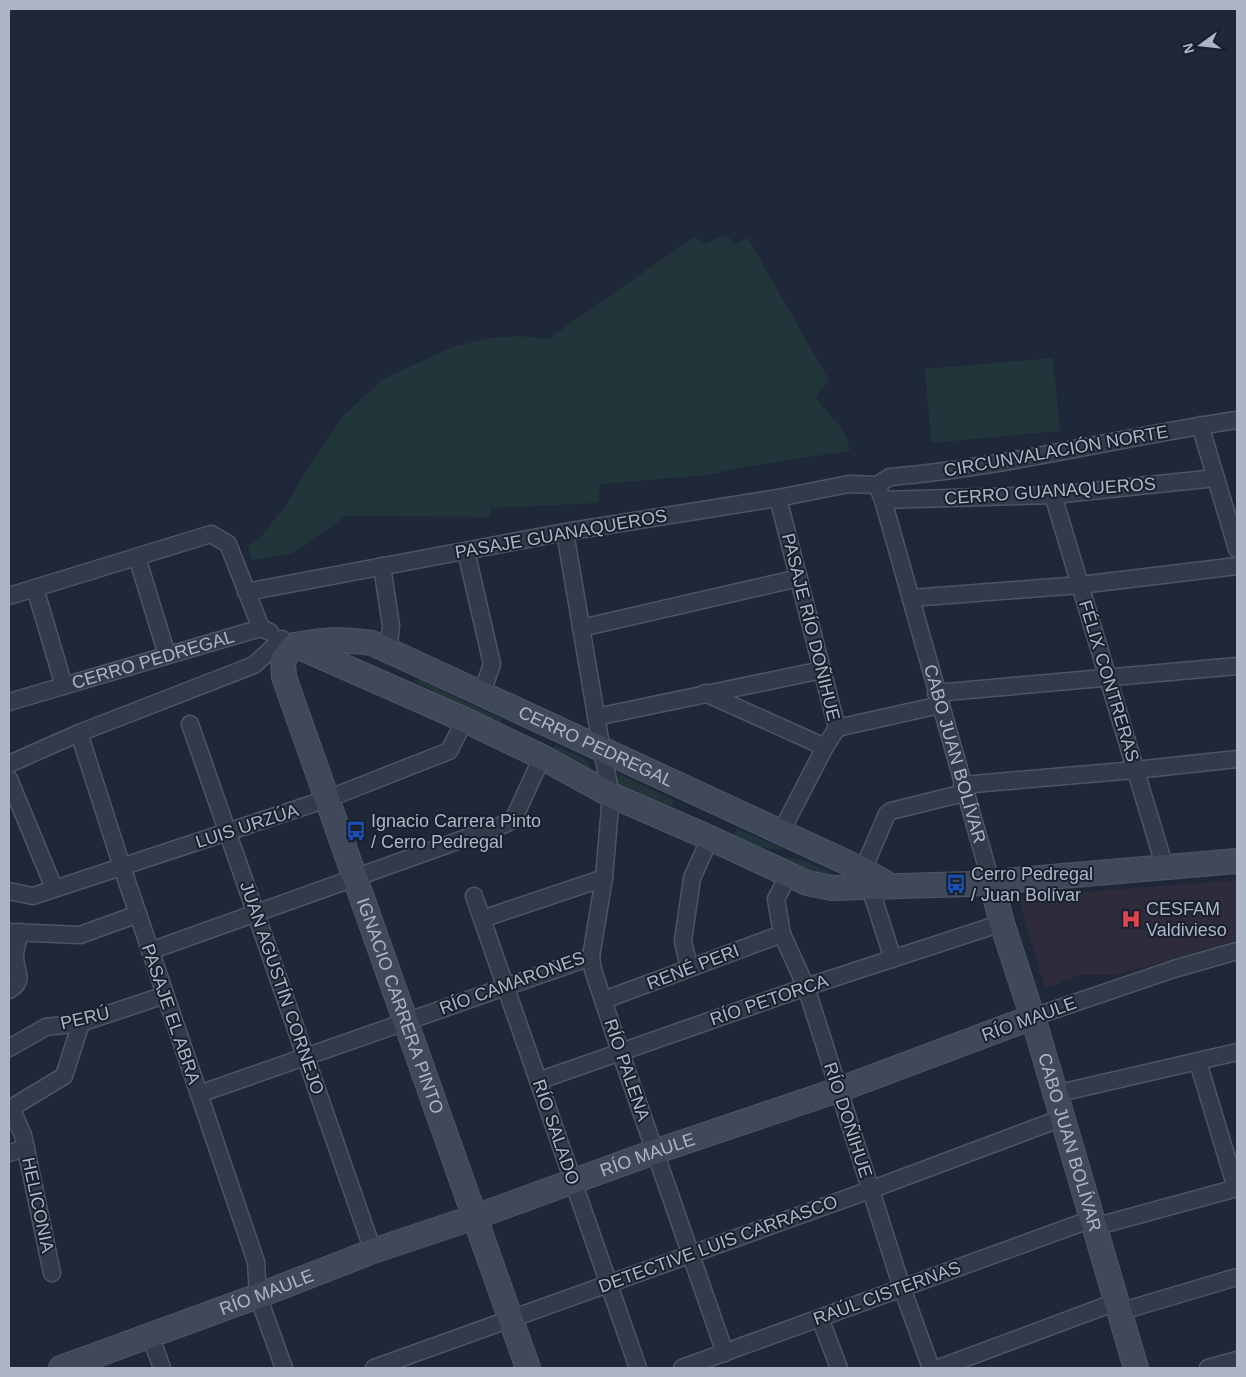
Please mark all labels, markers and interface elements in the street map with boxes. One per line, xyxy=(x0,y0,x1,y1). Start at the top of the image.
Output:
north arrow xyxy=(1176,20,1226,70)
text: N xyxy=(1179,41,1197,55)
street label: CIRCUNVALACIÓN NORTE xyxy=(942,420,1170,481)
street label: CERRO GUANAQUEROS xyxy=(944,474,1156,508)
street label: PASAJE GUANAQUEROS xyxy=(454,506,668,562)
street label: PASAJE RÍO DOÑIHUE xyxy=(778,531,845,723)
street label: FÉLIX CONTRERAS xyxy=(1075,598,1143,764)
street label: CERRO PEDREGAL xyxy=(69,626,236,693)
street label: CABO JUAN BOLÍVAR xyxy=(920,662,990,846)
street label: CERRO PEDREGAL xyxy=(515,702,676,791)
street label: LUIS URZÚA xyxy=(193,799,301,852)
place label: Ignacio Carrera Pinto / Cerro Pedregal xyxy=(371,811,541,852)
bus stop icon: Ignacio Carrera Pinto / Cerro Pedregal xyxy=(345,820,367,842)
place label: Cerro Pedregal / Juan Bolívar xyxy=(971,864,1093,905)
bus stop icon: Cerro Pedregal / Juan Bolívar xyxy=(945,873,967,895)
street label: JUAN AGUSTÍN CORNEJO xyxy=(236,879,328,1097)
street label: IGNACIO CARRERA PINTO xyxy=(353,895,447,1117)
place label: CESFAM Valdivieso xyxy=(1146,899,1227,940)
hospital icon: CESFAM Valdivieso xyxy=(1120,908,1142,930)
street label: RENÉ PERI xyxy=(644,940,742,994)
street label: PASAJE EL ABRA xyxy=(138,941,204,1087)
street label: RÍO CAMARONES xyxy=(437,947,587,1019)
street label: RÍO PETORCA xyxy=(707,970,831,1030)
street label: RÍO MAULE xyxy=(979,993,1079,1045)
street label: PERÚ xyxy=(58,1002,112,1033)
street label: RÍO PALENA xyxy=(600,1016,654,1124)
street label: CABO JUAN BOLÍVAR xyxy=(1034,1051,1105,1234)
street label: RÍO DOÑIHUE xyxy=(820,1060,877,1180)
street label: RÍO SALADO xyxy=(529,1077,583,1187)
street label: RÍO MAULE xyxy=(597,1129,697,1181)
street label: HELICONIA xyxy=(18,1155,58,1255)
street label: DETECTIVE LUIS CARRASCO xyxy=(596,1191,840,1297)
street label: RAÚL CISTERNAS xyxy=(810,1256,963,1329)
street label: RÍO MAULE xyxy=(217,1265,316,1319)

